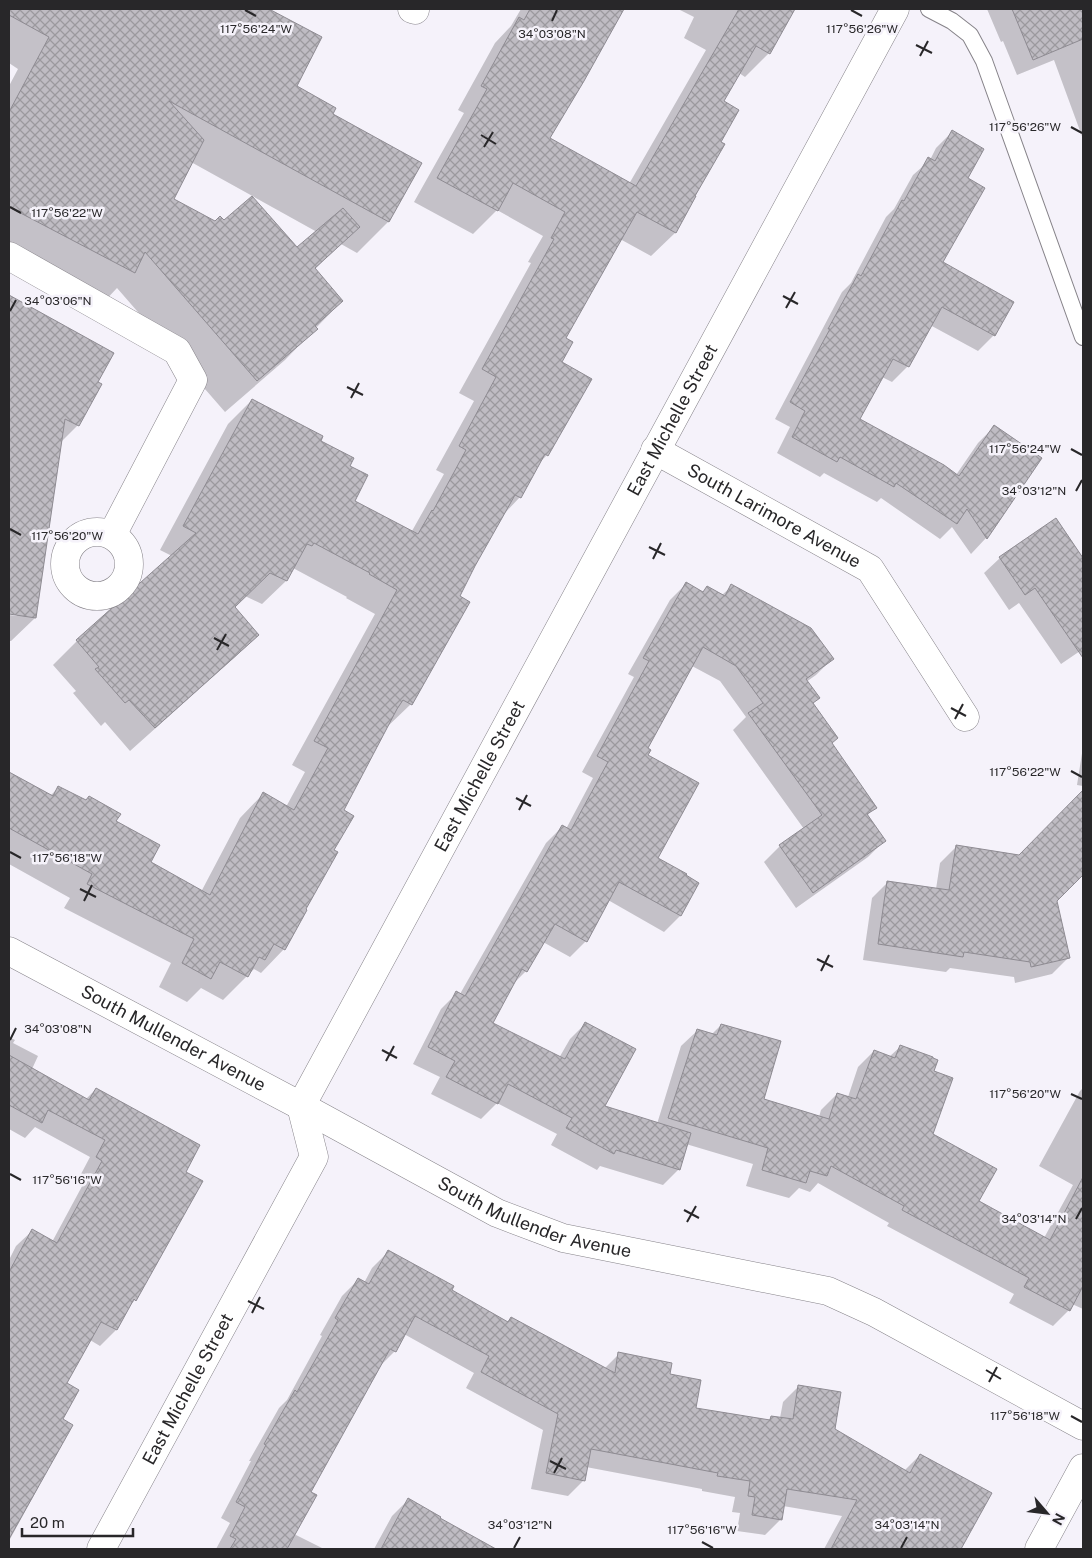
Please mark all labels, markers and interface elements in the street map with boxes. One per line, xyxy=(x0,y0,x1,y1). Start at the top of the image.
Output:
text: 117°56'24"W xyxy=(220,22,293,36)
text: 117°56'26"W xyxy=(826,22,898,36)
text: 34°03'08"N xyxy=(518,27,586,41)
text: 117°56'26"W xyxy=(989,120,1061,134)
text: 117°56'22"W xyxy=(31,206,103,220)
text: 34°03'06"N xyxy=(24,294,92,308)
street label: East Michelle Street xyxy=(623,340,722,499)
text: 117°56'24"W xyxy=(989,442,1062,456)
street label: South Larimore Avenue xyxy=(684,459,865,572)
text: 34°03'12"N xyxy=(1002,484,1066,498)
text: 117°56'20"W xyxy=(31,529,103,543)
street label: East Michelle Street xyxy=(430,696,529,855)
text: 117°56'22"W xyxy=(989,765,1061,779)
text: 117°56'18"W xyxy=(32,851,102,865)
street label: South Mullender Avenue xyxy=(78,980,269,1095)
text: 34°03'08"N xyxy=(24,1022,92,1036)
text: 117°56'20"W xyxy=(989,1087,1061,1101)
street label: South Mullender Avenue xyxy=(434,1172,633,1261)
text: 117°56'16"W xyxy=(32,1173,102,1187)
text: 34°03'14"N xyxy=(1001,1212,1067,1226)
street label: East Michelle Street xyxy=(138,1309,237,1468)
text: 117°56'18"W xyxy=(990,1409,1060,1423)
north arrow xyxy=(1022,1488,1072,1538)
scale bar xyxy=(22,1506,134,1538)
text: N xyxy=(1049,1511,1068,1528)
text: 20 m xyxy=(30,1514,65,1531)
text: 34°03'12"N xyxy=(488,1518,552,1532)
text: 34°03'14"N xyxy=(874,1518,940,1532)
text: 117°56'16"W xyxy=(667,1523,737,1537)

